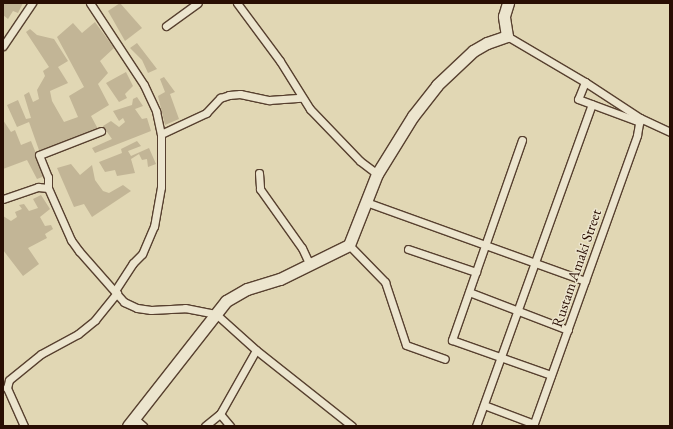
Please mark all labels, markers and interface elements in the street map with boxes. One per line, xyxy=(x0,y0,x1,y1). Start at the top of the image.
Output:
street label: Rustam Amaki Street xyxy=(547,207,605,329)

